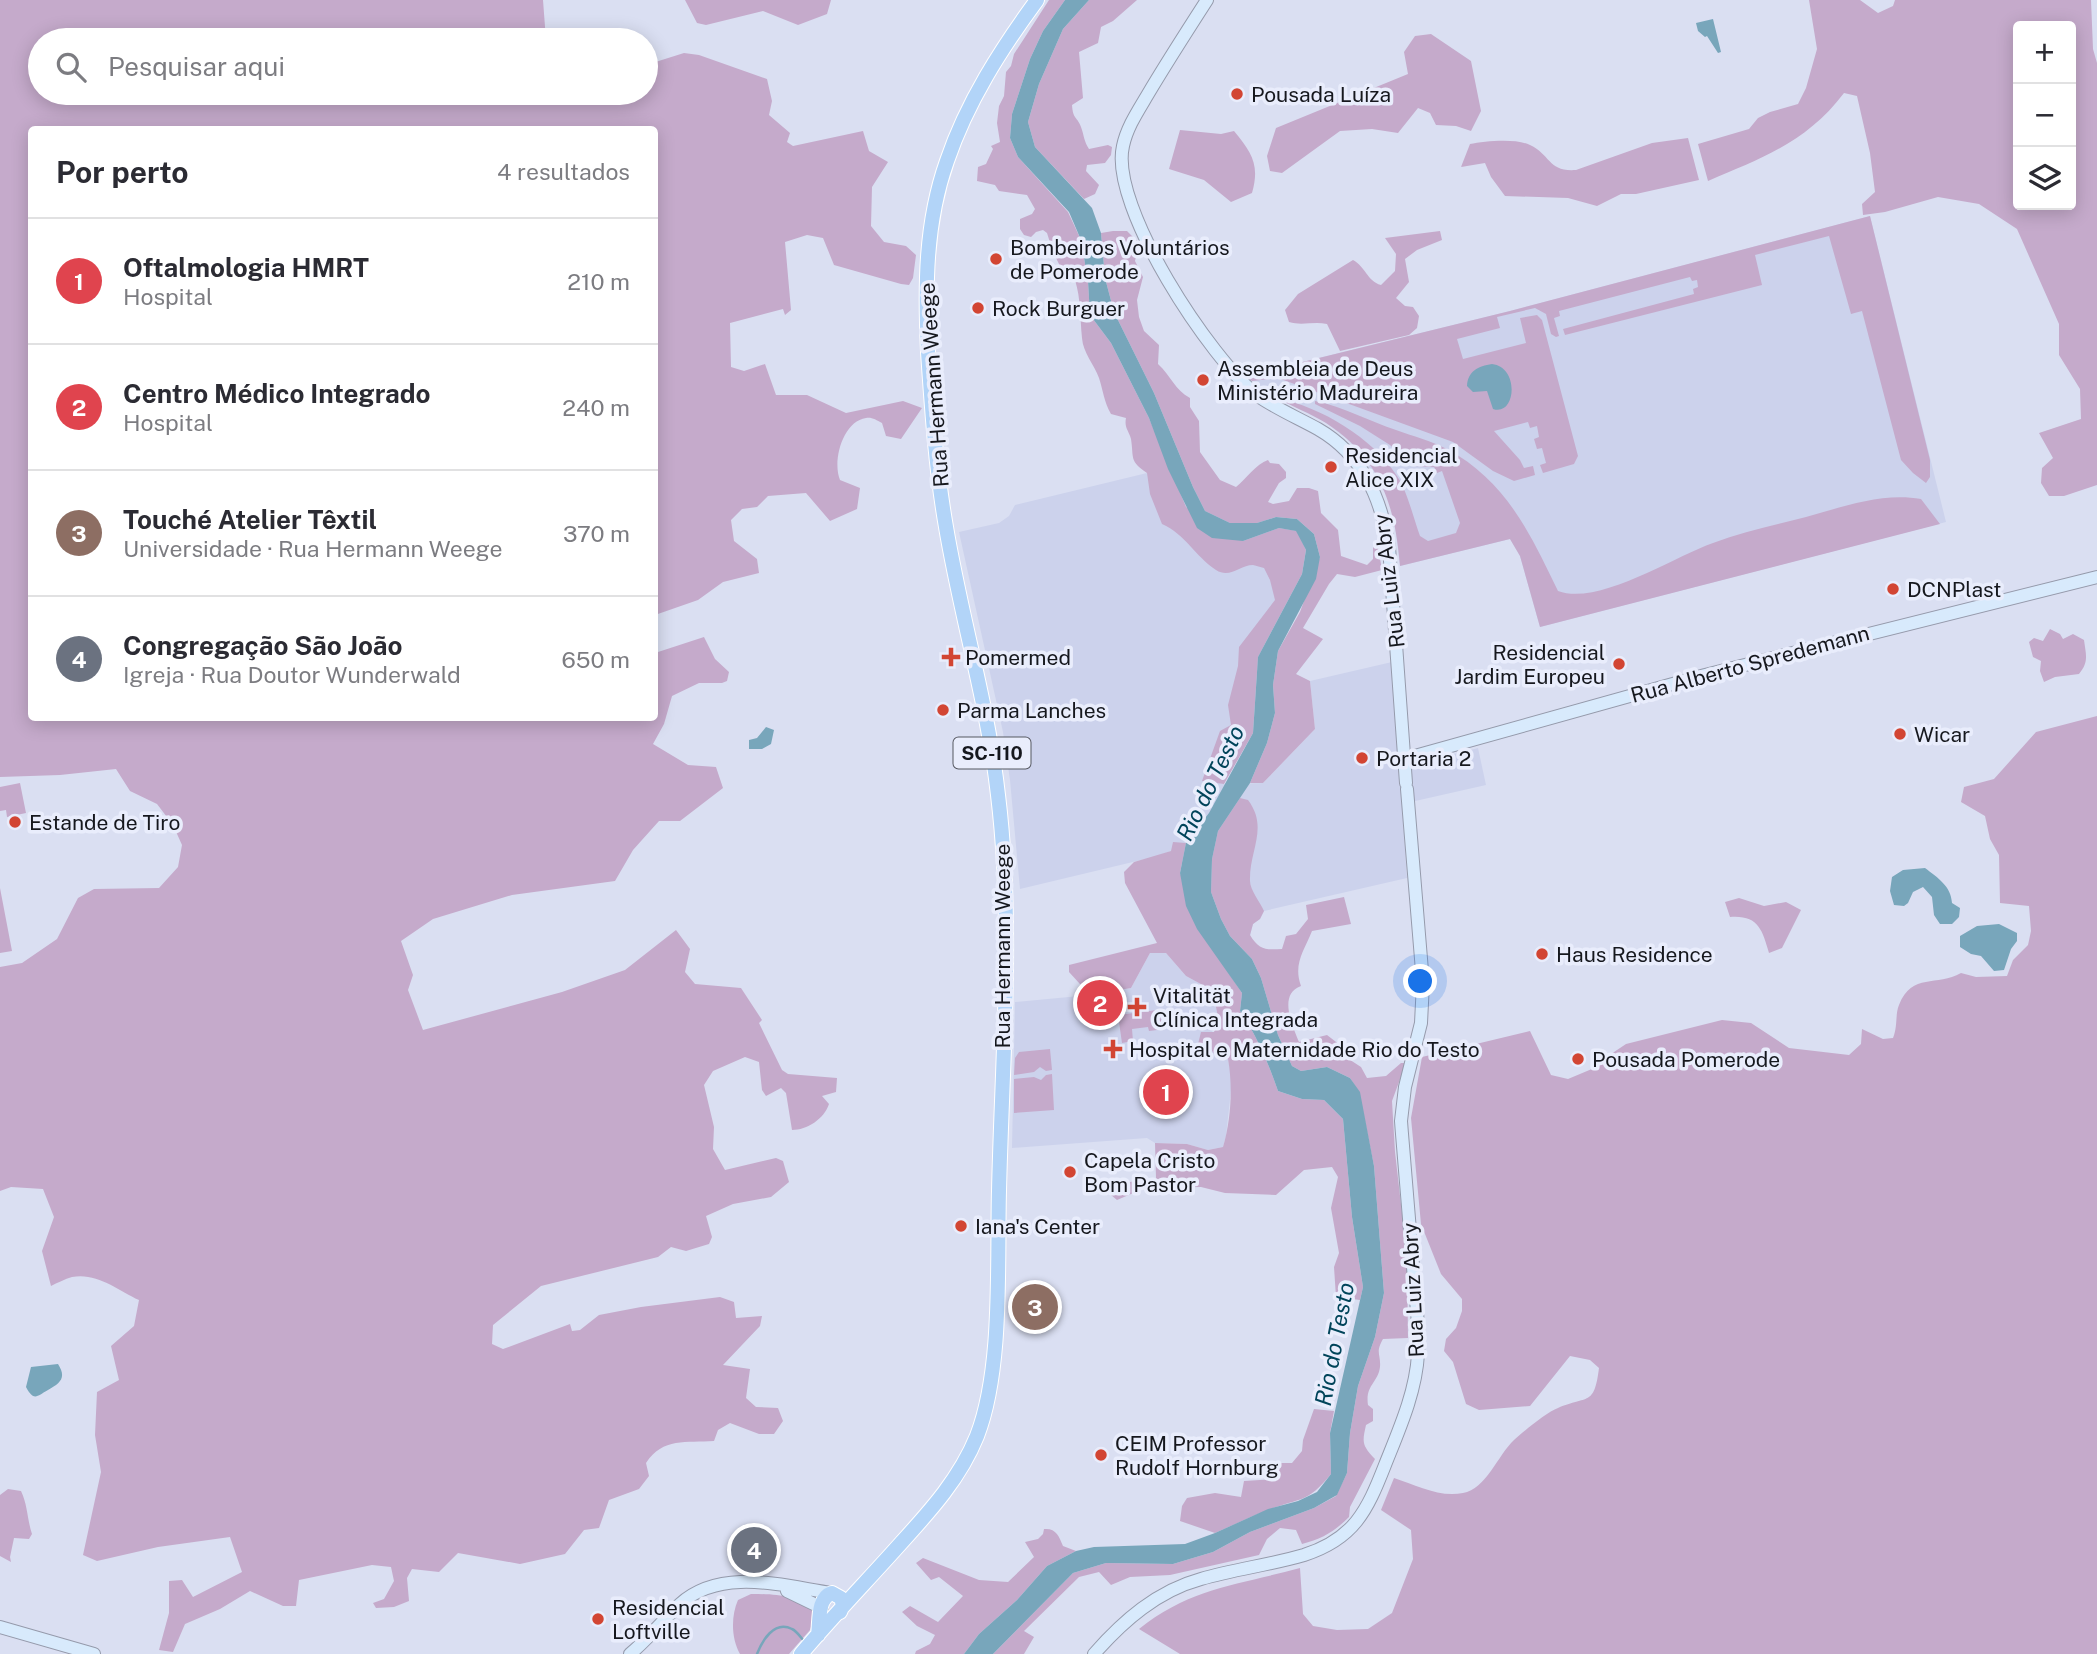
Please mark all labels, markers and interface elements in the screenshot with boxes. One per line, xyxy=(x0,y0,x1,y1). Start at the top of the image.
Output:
map controls xyxy=(2013,21,2076,210)
button: + xyxy=(2013,21,2076,84)
search box xyxy=(28,28,658,105)
icon: search xyxy=(52,48,90,86)
text: Pesquisar aqui xyxy=(108,51,285,82)
place label: Pousada Luíza xyxy=(1251,82,1391,107)
button: − xyxy=(2013,84,2076,147)
marker: Pousada Luíza xyxy=(1229,86,1245,102)
button: layers xyxy=(2013,147,2076,210)
text: Por perto xyxy=(56,154,188,190)
text: 4 resultados xyxy=(497,158,630,185)
place label: Bombeiros Voluntários de Pomerode xyxy=(1010,235,1230,284)
marker: Bombeiros Voluntários de Pomerode xyxy=(988,251,1004,267)
text: Oftalmologia HMRT xyxy=(123,252,369,283)
text: 1 xyxy=(74,268,84,295)
text: 210 m xyxy=(567,268,630,295)
street label: Rua Hermann Weege xyxy=(914,282,954,488)
text: Hospital xyxy=(123,283,213,310)
place label: Rock Burguer xyxy=(992,296,1125,321)
marker: Rock Burguer xyxy=(970,300,986,316)
place label: Assembleia de Deus Ministério Madureira xyxy=(1217,356,1418,405)
marker: Assembleia de Deus Ministério Madureira xyxy=(1195,372,1211,388)
text: Centro Médico Integrado xyxy=(123,378,431,409)
text: 2 xyxy=(72,394,86,421)
text: 240 m xyxy=(562,394,630,421)
text: Hospital xyxy=(123,409,213,436)
place label: Residencial Alice XIX xyxy=(1345,443,1458,492)
marker: Residencial Alice XIX xyxy=(1323,459,1339,475)
text: Touché Atelier Têxtil xyxy=(123,504,377,535)
street label: Rua Luiz Abry xyxy=(1368,512,1410,650)
text: 3 xyxy=(71,520,87,547)
text: 370 m xyxy=(563,520,630,547)
text: Universidade · Rua Hermann Weege xyxy=(123,535,503,562)
place label: DCNPlast xyxy=(1907,577,2002,602)
marker: DCNPlast xyxy=(1885,581,1901,597)
street label: Rua Alberto Spredemann xyxy=(1628,620,1872,708)
text: Congregação São João xyxy=(123,630,403,661)
place label: Residencial Jardim Europeu xyxy=(1454,640,1605,689)
place label: Pomermed xyxy=(965,645,1071,670)
text: 4 xyxy=(71,646,87,673)
text: 650 m xyxy=(561,646,630,673)
marker: Pomermed xyxy=(943,649,959,665)
marker: Residencial Jardim Europeu xyxy=(1611,656,1627,672)
text: Igreja · Rua Doutor Wunderwald xyxy=(123,661,461,688)
place label: Parma Lanches xyxy=(957,698,1106,723)
marker: Parma Lanches xyxy=(935,702,951,718)
water label: Rio do Testo xyxy=(1170,721,1250,845)
place label: Wicar xyxy=(1914,722,1970,747)
marker: Wicar xyxy=(1892,726,1908,742)
road number: SC-110 xyxy=(954,738,1030,768)
place label: Portaria 2 xyxy=(1376,746,1471,771)
marker: Portaria 2 xyxy=(1354,750,1370,766)
place label: Estande de Tiro xyxy=(29,810,180,835)
marker: Estande de Tiro xyxy=(7,814,23,830)
street label: Rua Hermann Weege xyxy=(990,844,1015,1049)
place label: Haus Residence xyxy=(1556,942,1713,967)
marker: Haus Residence xyxy=(1534,946,1550,962)
your location xyxy=(1403,964,1437,998)
pin: 2 xyxy=(1077,977,1123,1029)
place label: Vitalität Clínica Integrada xyxy=(1153,983,1318,1032)
marker: Vitalität Clínica Integrada xyxy=(1127,997,1147,1017)
place label: Hospital e Maternidade Rio do Testo xyxy=(1129,1037,1480,1062)
marker: Hospital e Maternidade Rio do Testo xyxy=(1103,1039,1123,1059)
place label: Pousada Pomerode xyxy=(1592,1047,1780,1072)
marker: Pousada Pomerode xyxy=(1570,1051,1586,1067)
pin: 1 xyxy=(1143,1066,1189,1118)
place label: Capela Cristo Bom Pastor xyxy=(1084,1148,1215,1197)
marker: Capela Cristo Bom Pastor xyxy=(1062,1164,1078,1180)
place label: Iana's Center xyxy=(975,1214,1100,1239)
marker: Iana's Center xyxy=(953,1218,969,1234)
street label: Rua Luiz Abry xyxy=(1397,1222,1429,1358)
water label: Rio do Testo xyxy=(1309,1280,1359,1408)
pin: 3 xyxy=(1012,1281,1058,1333)
place label: CEIM Professor Rudolf Hornburg xyxy=(1115,1431,1279,1480)
marker: CEIM Professor Rudolf Hornburg xyxy=(1093,1447,1109,1463)
pin: 4 xyxy=(731,1524,777,1576)
place label: Residencial Loftville xyxy=(612,1595,725,1644)
marker: Residencial Loftville xyxy=(590,1611,606,1627)

